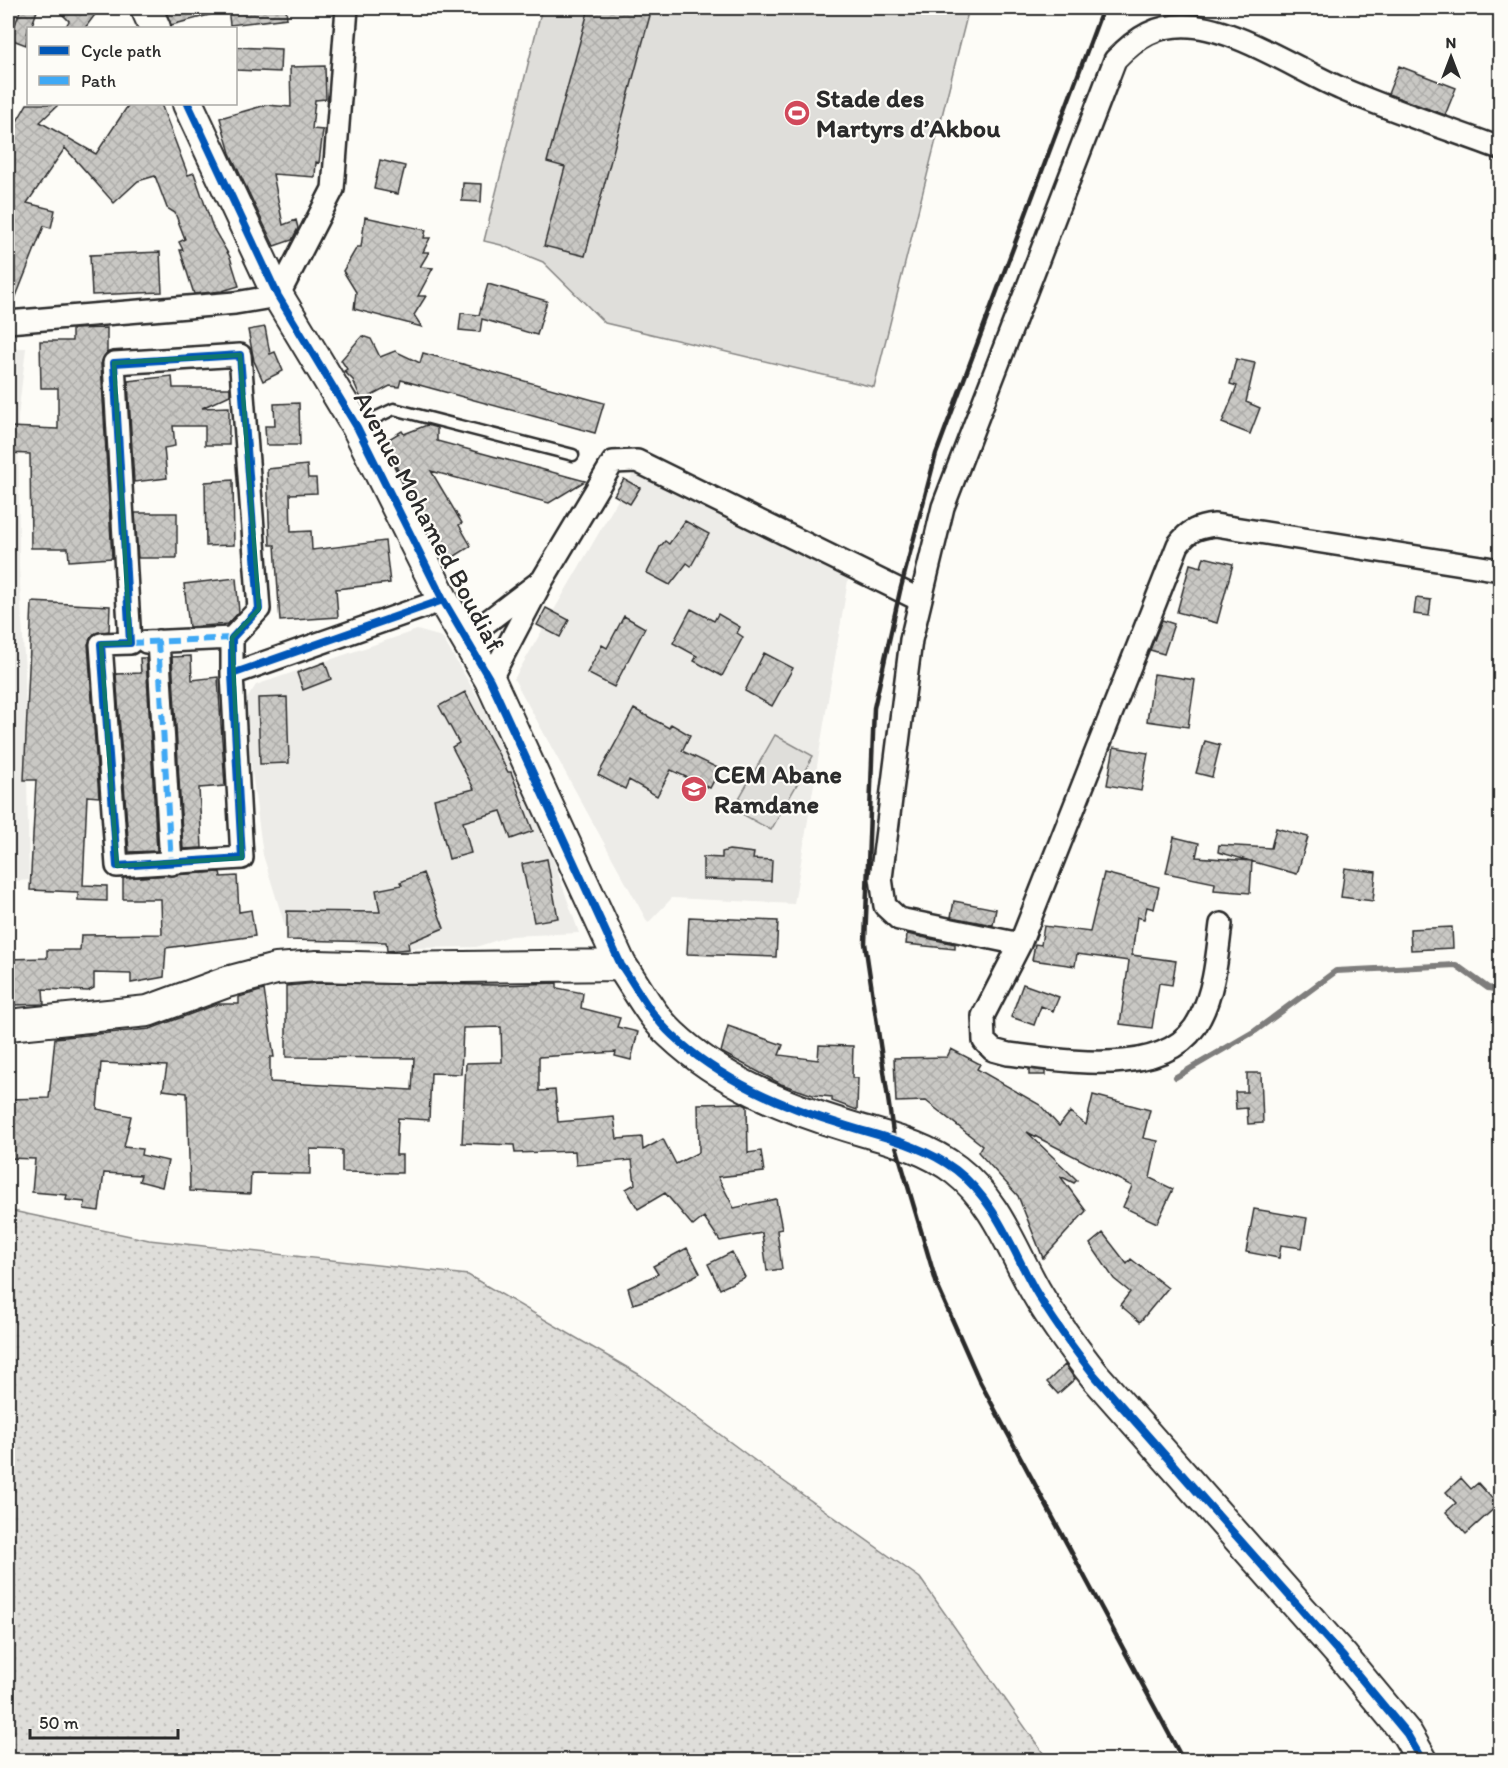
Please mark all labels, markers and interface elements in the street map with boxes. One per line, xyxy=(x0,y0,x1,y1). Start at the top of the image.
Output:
legend xyxy=(27,27,237,105)
north arrow xyxy=(1421,27,1481,87)
text: N xyxy=(1446,33,1456,52)
text: Cycle path xyxy=(81,40,162,62)
text: Path xyxy=(81,70,116,92)
place label: Stade des Martyrs d’Akbou xyxy=(816,82,1001,144)
sports icon: Stade des Martyrs d’Akbou xyxy=(782,98,812,128)
street label: Avenue Mohamed Boudiaf xyxy=(347,386,511,657)
place label: CEM Abane Ramdane xyxy=(714,758,842,820)
school or university icon: CEM Abane Ramdane xyxy=(679,774,709,804)
scale bar xyxy=(30,1702,178,1740)
text: 50 m xyxy=(39,1712,79,1734)

